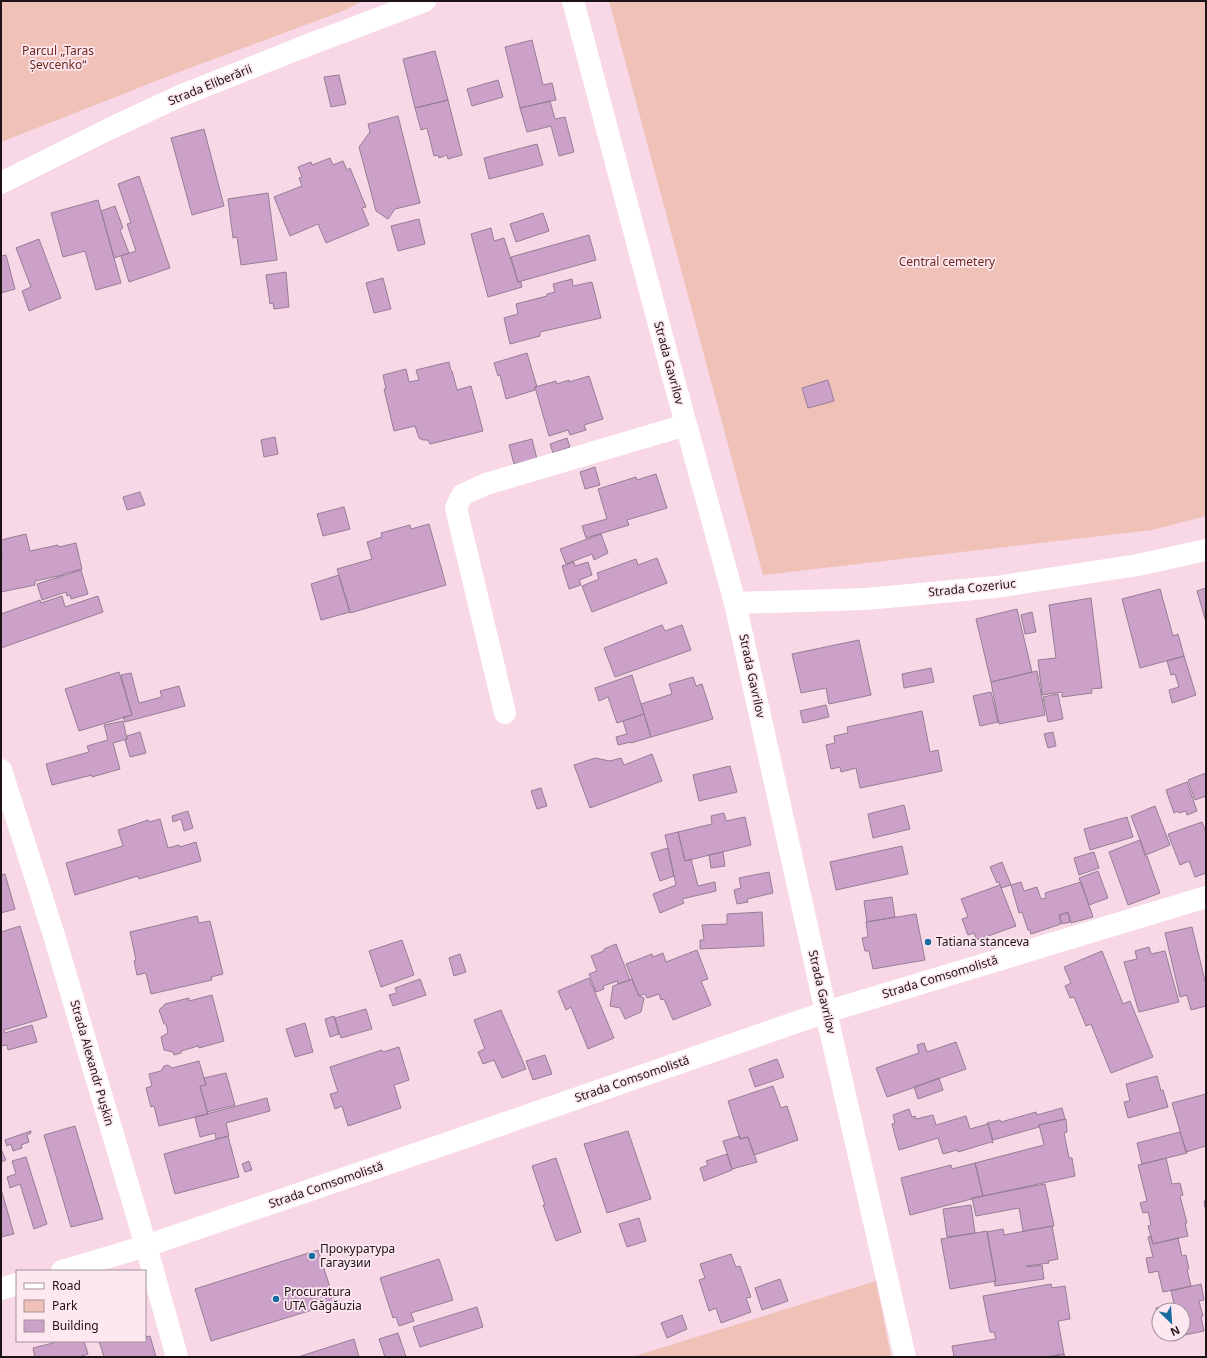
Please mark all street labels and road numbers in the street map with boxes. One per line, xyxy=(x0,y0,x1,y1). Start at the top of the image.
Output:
street label: Strada Eliberării xyxy=(165,60,254,109)
street label: Strada Gavrilov xyxy=(650,319,689,407)
street label: Strada Cozeriuc xyxy=(927,574,1017,601)
street label: Strada Gavrilov xyxy=(735,632,770,720)
street label: Strada Gavrilov xyxy=(805,948,841,1036)
street label: Strada Comsomolistă xyxy=(880,951,1000,1002)
street label: Strada Alexandr Pușkin xyxy=(66,998,119,1128)
street label: Strada Comsomolistă xyxy=(572,1051,691,1106)
street label: Strada Comsomolistă xyxy=(266,1157,385,1212)

